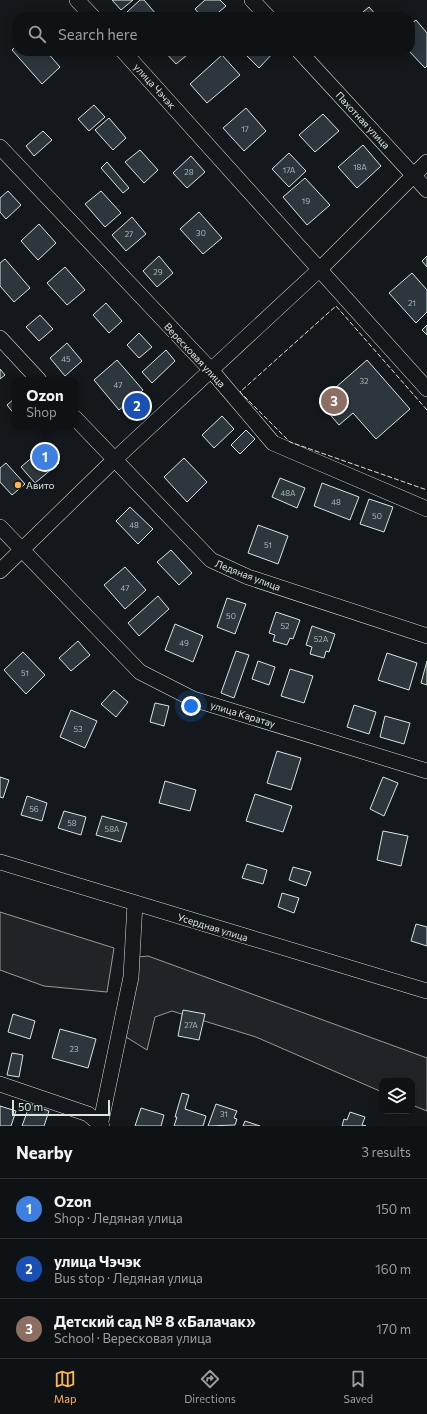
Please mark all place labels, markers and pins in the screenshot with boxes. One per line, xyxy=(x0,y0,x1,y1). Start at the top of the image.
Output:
pin: 3 xyxy=(321,386,347,416)
pin: 2 xyxy=(124,391,150,421)
pin: 1 xyxy=(32,442,58,472)
place label: Авито xyxy=(26,479,55,491)
marker: Авито xyxy=(13,480,23,490)

